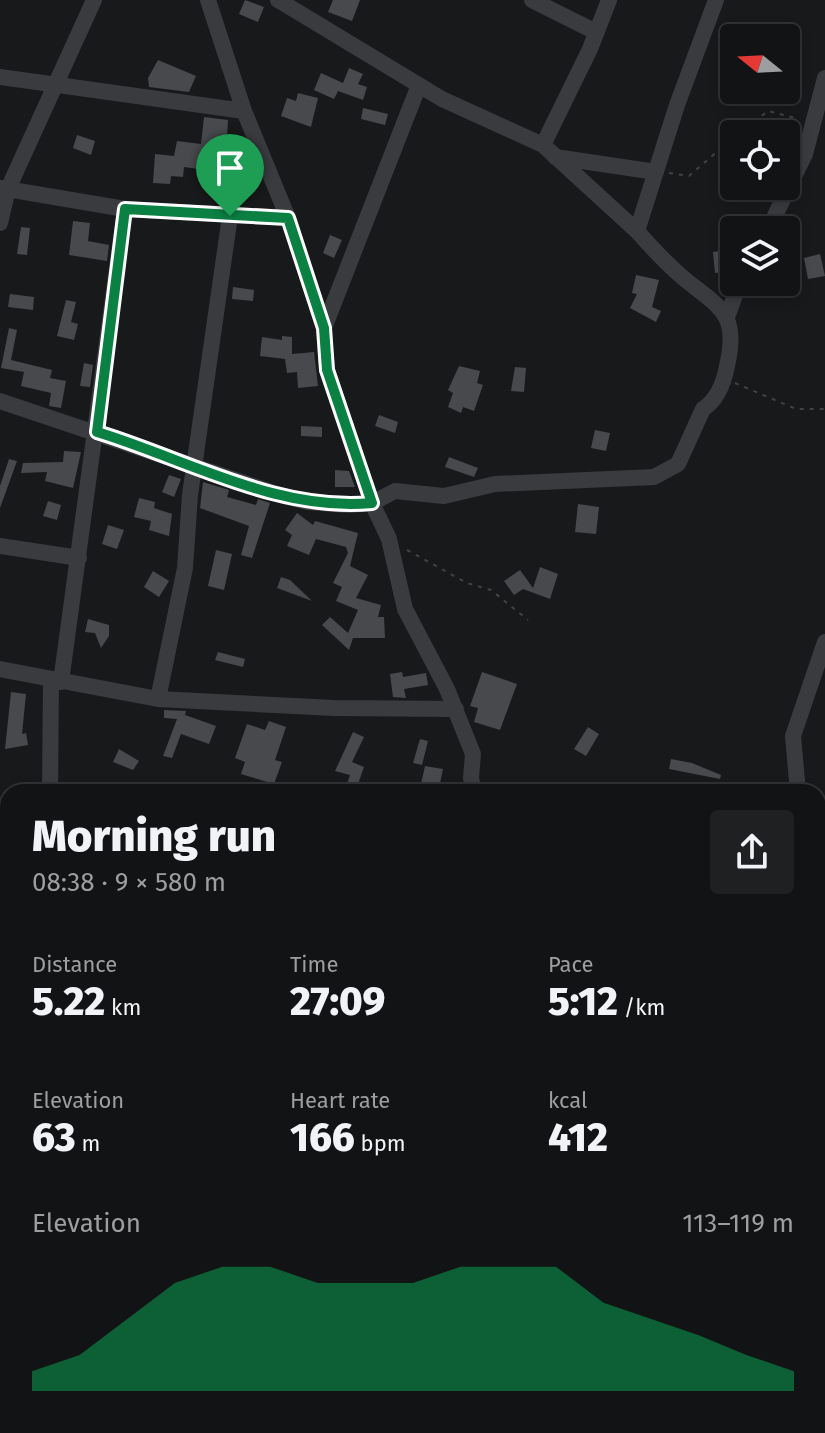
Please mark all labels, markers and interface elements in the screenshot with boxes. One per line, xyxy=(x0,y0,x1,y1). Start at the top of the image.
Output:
north arrow xyxy=(720,24,800,104)
map controls xyxy=(720,24,800,296)
button: locate xyxy=(720,120,800,200)
pin xyxy=(196,134,264,216)
icon: arrive xyxy=(208,146,252,190)
button: layers xyxy=(720,216,800,296)
text: Morning run xyxy=(32,810,276,863)
button: share xyxy=(710,810,794,894)
text: 08:38 · 9 × 580 m xyxy=(32,867,226,898)
text: Distance xyxy=(32,951,117,978)
text: Time xyxy=(290,951,338,978)
text: Pace xyxy=(548,951,594,978)
text: 5.22 xyxy=(32,978,105,1026)
text: 27:09 xyxy=(290,978,385,1026)
text: 5:12 xyxy=(548,978,618,1026)
text: km xyxy=(105,994,141,1021)
text: /km xyxy=(618,994,665,1021)
text: Elevation xyxy=(32,1087,124,1114)
text: Heart rate xyxy=(290,1087,390,1114)
text: kcal xyxy=(548,1087,588,1114)
text: 63 xyxy=(32,1114,76,1162)
text: 166 xyxy=(290,1114,355,1162)
text: 412 xyxy=(548,1114,608,1162)
text: m xyxy=(76,1130,100,1157)
text: bpm xyxy=(355,1130,406,1157)
text: Elevation xyxy=(32,1208,141,1239)
text: 113–119 m xyxy=(682,1208,794,1239)

